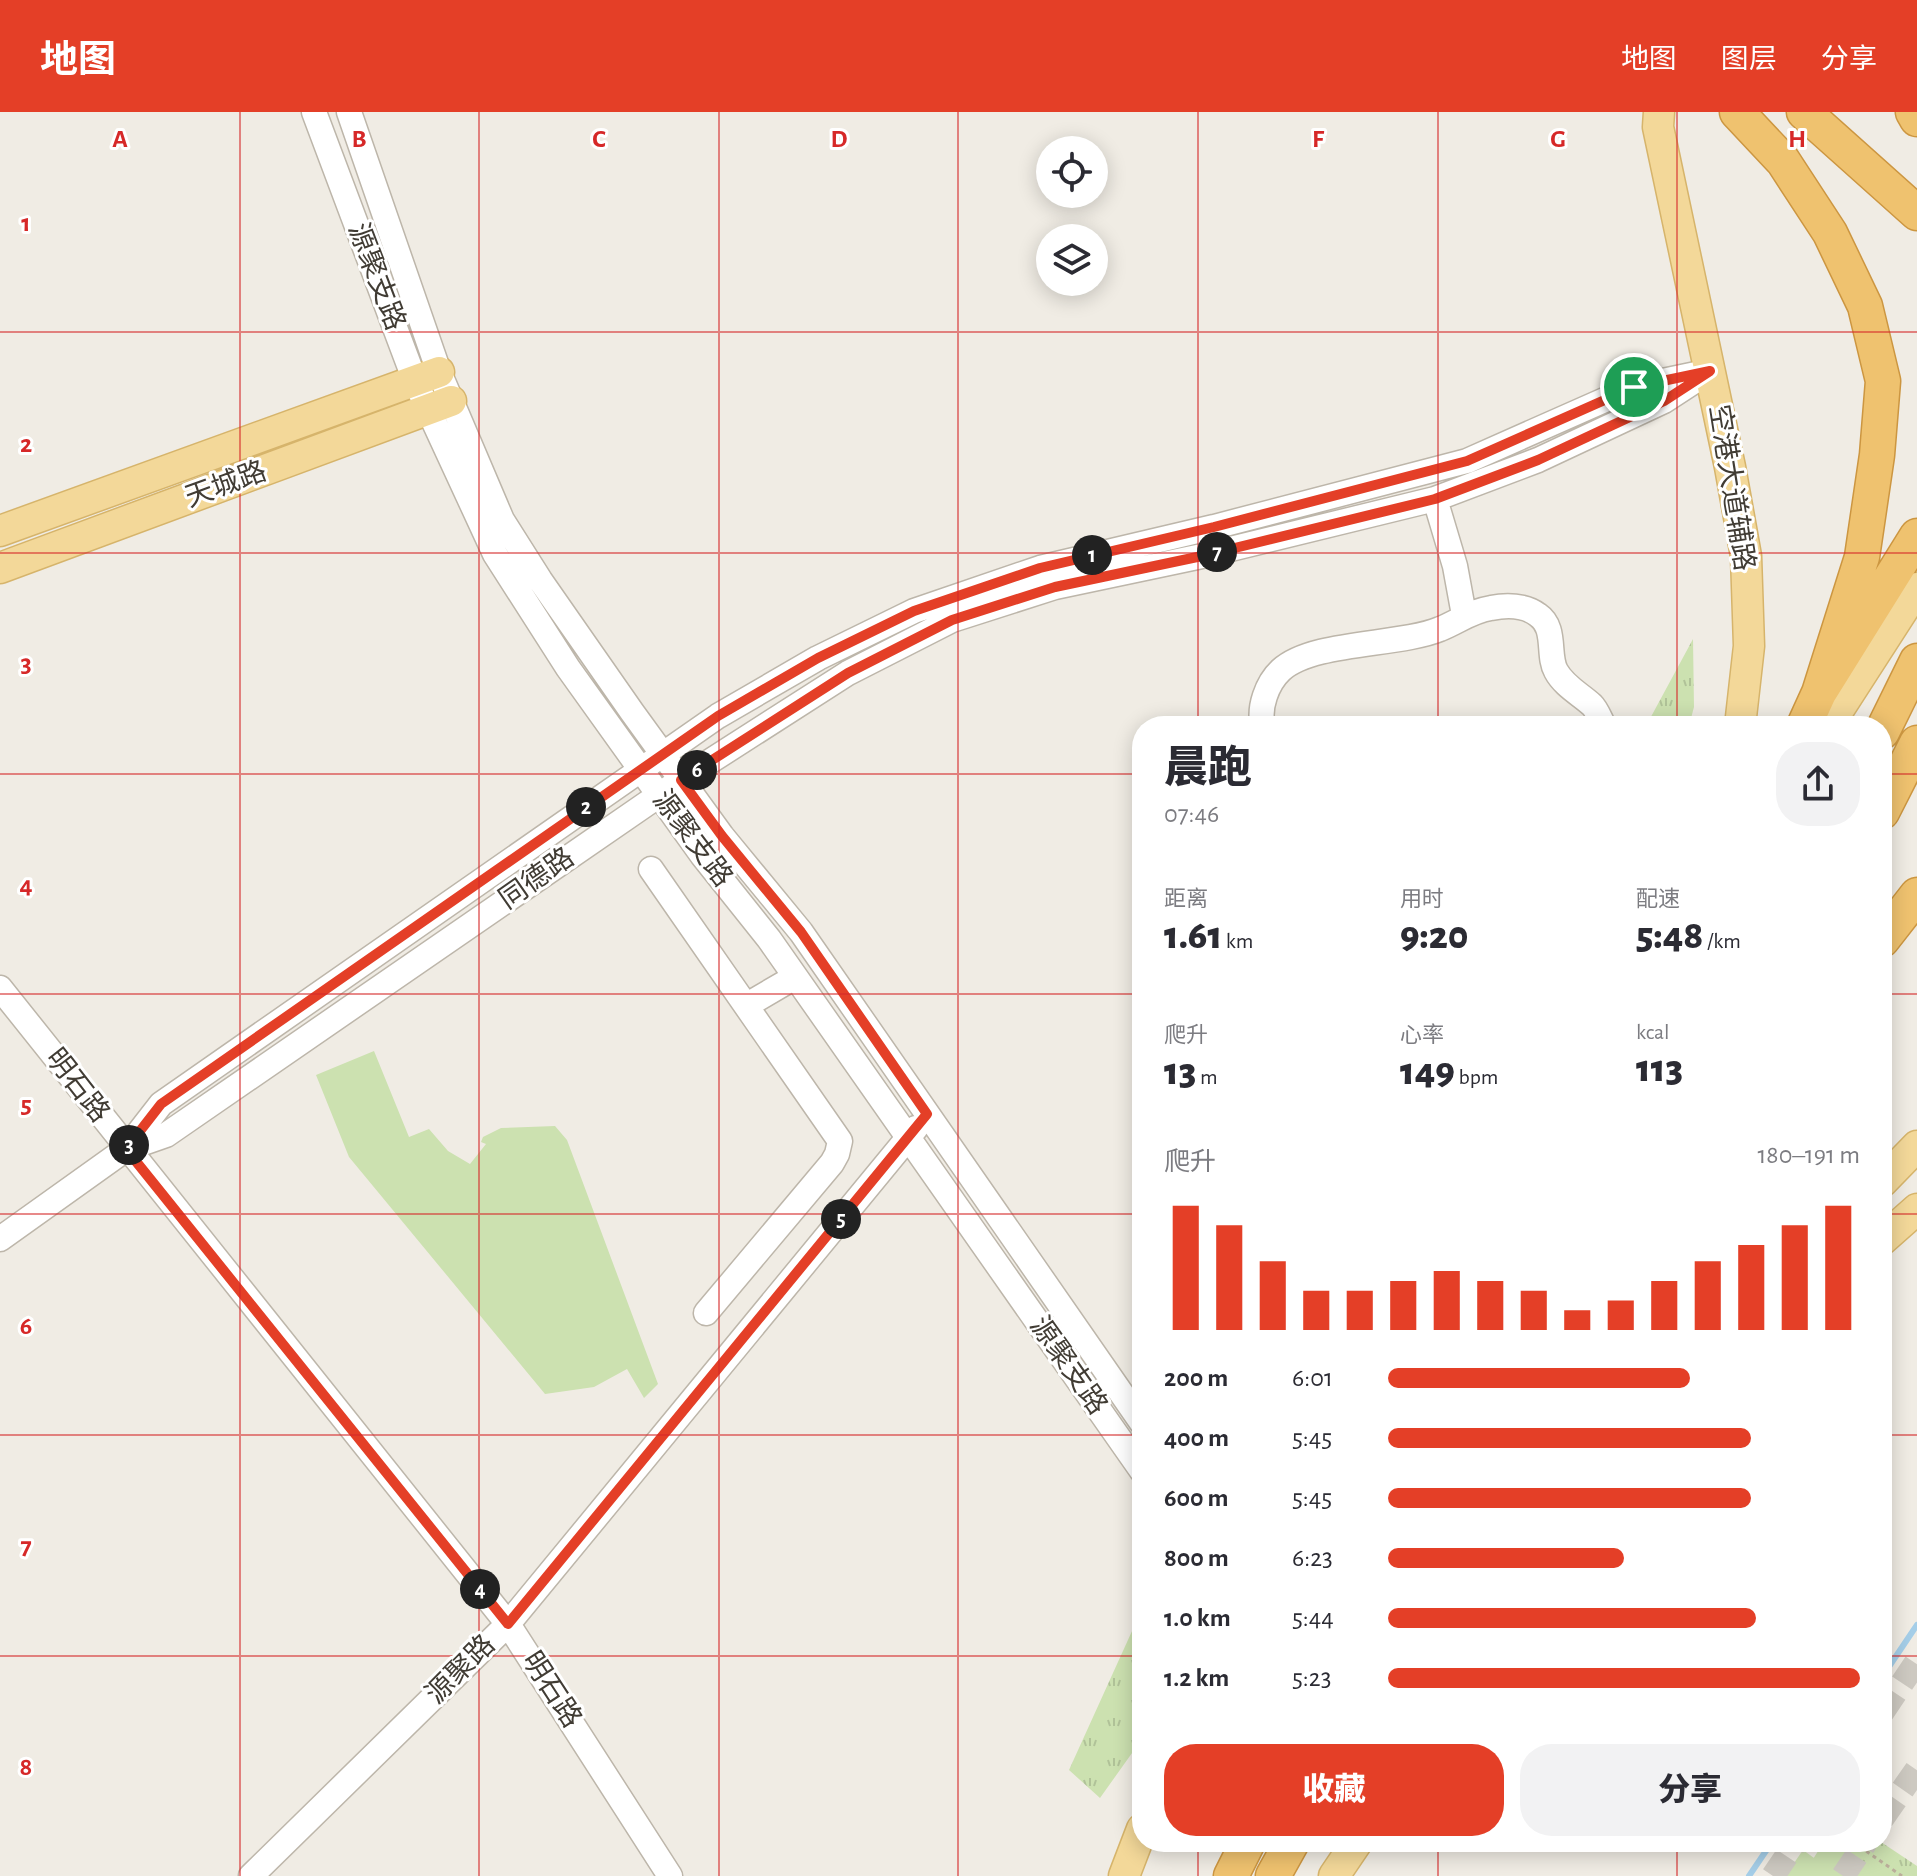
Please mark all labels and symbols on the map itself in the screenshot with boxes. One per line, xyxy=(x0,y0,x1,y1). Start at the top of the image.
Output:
text: A xyxy=(112,126,128,152)
text: B xyxy=(351,126,367,152)
text: C xyxy=(592,126,606,152)
text: D xyxy=(830,126,848,152)
text: F xyxy=(1312,126,1325,152)
text: G xyxy=(1550,126,1566,152)
text: H xyxy=(1788,126,1806,152)
text: 1 xyxy=(21,210,31,236)
street label: 源聚支路 xyxy=(343,219,411,334)
pin xyxy=(1600,353,1668,421)
street label: 空港大道辅路 xyxy=(1704,403,1760,573)
text: 2 xyxy=(20,431,32,457)
street label: 天城路 xyxy=(181,456,270,513)
pin: 7 xyxy=(1197,532,1237,572)
pin: 1 xyxy=(1072,535,1112,575)
text: 3 xyxy=(20,651,32,677)
pin: 6 xyxy=(677,750,717,790)
street label: 源聚支路 xyxy=(647,785,738,892)
pin: 2 xyxy=(566,787,606,827)
street label: 同德路 xyxy=(493,842,579,915)
text: 4 xyxy=(19,872,33,898)
street label: 明石路 xyxy=(40,1043,115,1128)
text: 5 xyxy=(20,1092,32,1118)
pin: 3 xyxy=(109,1125,149,1165)
pin: 5 xyxy=(821,1199,861,1239)
street label: 源聚支路 xyxy=(1024,1311,1113,1420)
text: 6 xyxy=(20,1313,32,1339)
text: 7 xyxy=(20,1533,32,1559)
pin: 4 xyxy=(460,1569,500,1609)
street label: 源聚路 xyxy=(420,1629,501,1710)
street label: 明石路 xyxy=(516,1646,587,1733)
text: 8 xyxy=(20,1754,32,1780)

